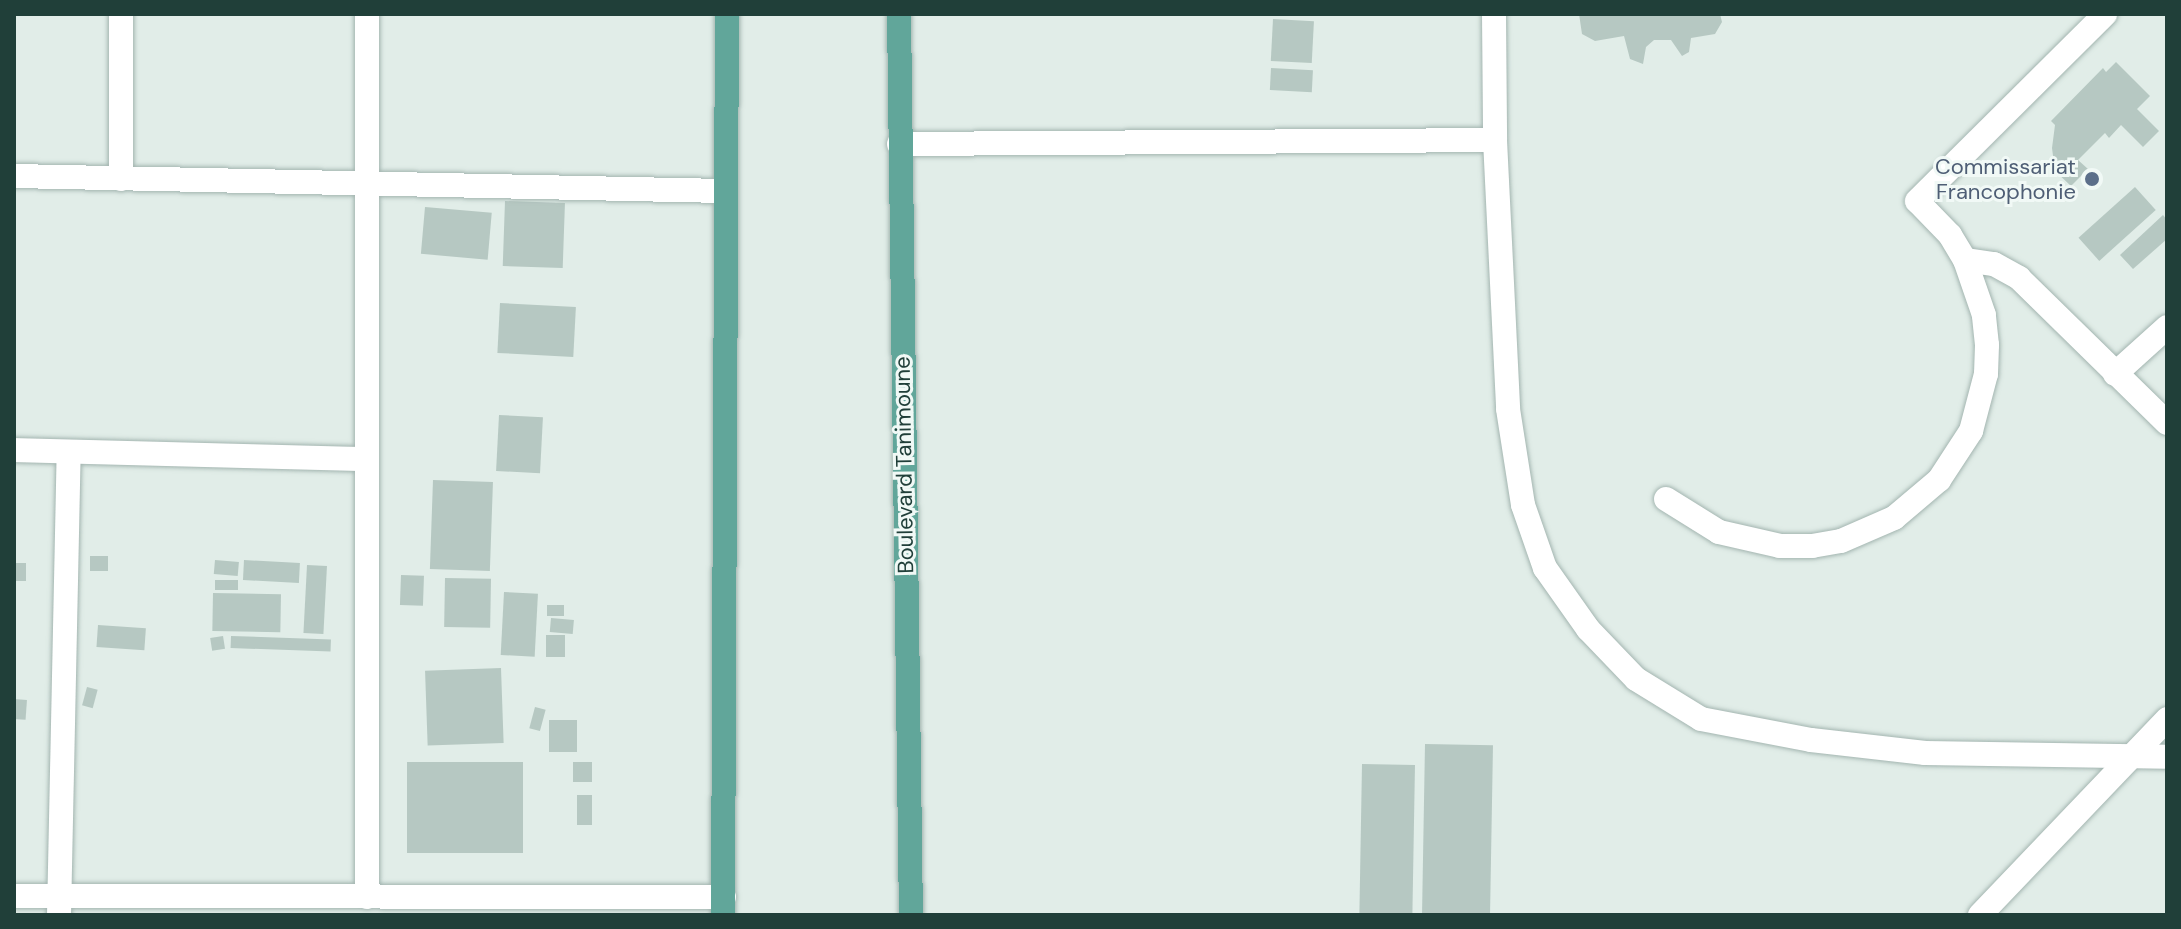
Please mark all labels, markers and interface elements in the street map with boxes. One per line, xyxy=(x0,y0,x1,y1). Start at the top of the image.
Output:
place label: Commissariat Francophonie xyxy=(1935,153,2076,204)
marker: Commissariat Francophonie xyxy=(2083,170,2101,188)
street label: Boulevard Tanimoune xyxy=(889,356,919,574)

